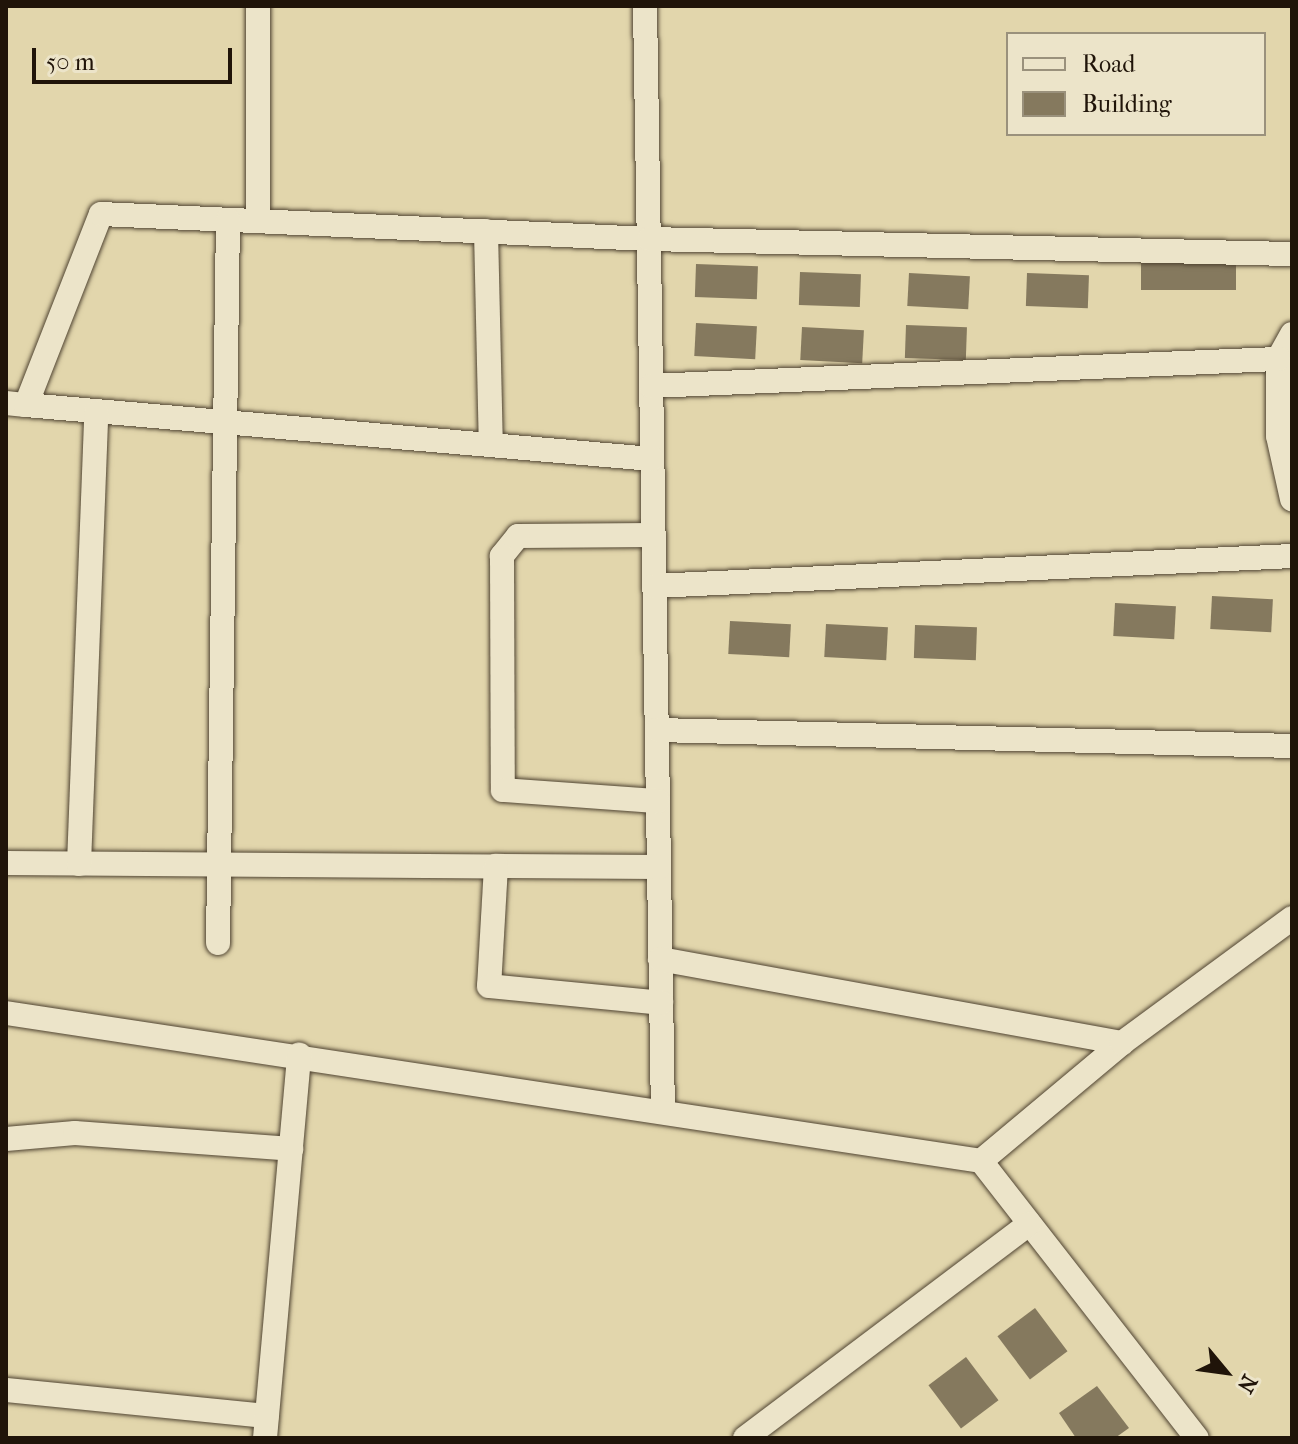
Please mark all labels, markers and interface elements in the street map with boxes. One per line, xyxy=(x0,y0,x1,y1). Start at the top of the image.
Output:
scale bar xyxy=(36,32,236,82)
legend xyxy=(1006,32,1266,136)
text: 50 m xyxy=(46,48,95,76)
text: Road xyxy=(1082,50,1135,78)
text: Building xyxy=(1082,90,1172,118)
north arrow xyxy=(1186,1332,1266,1412)
text: N xyxy=(1232,1370,1262,1397)

